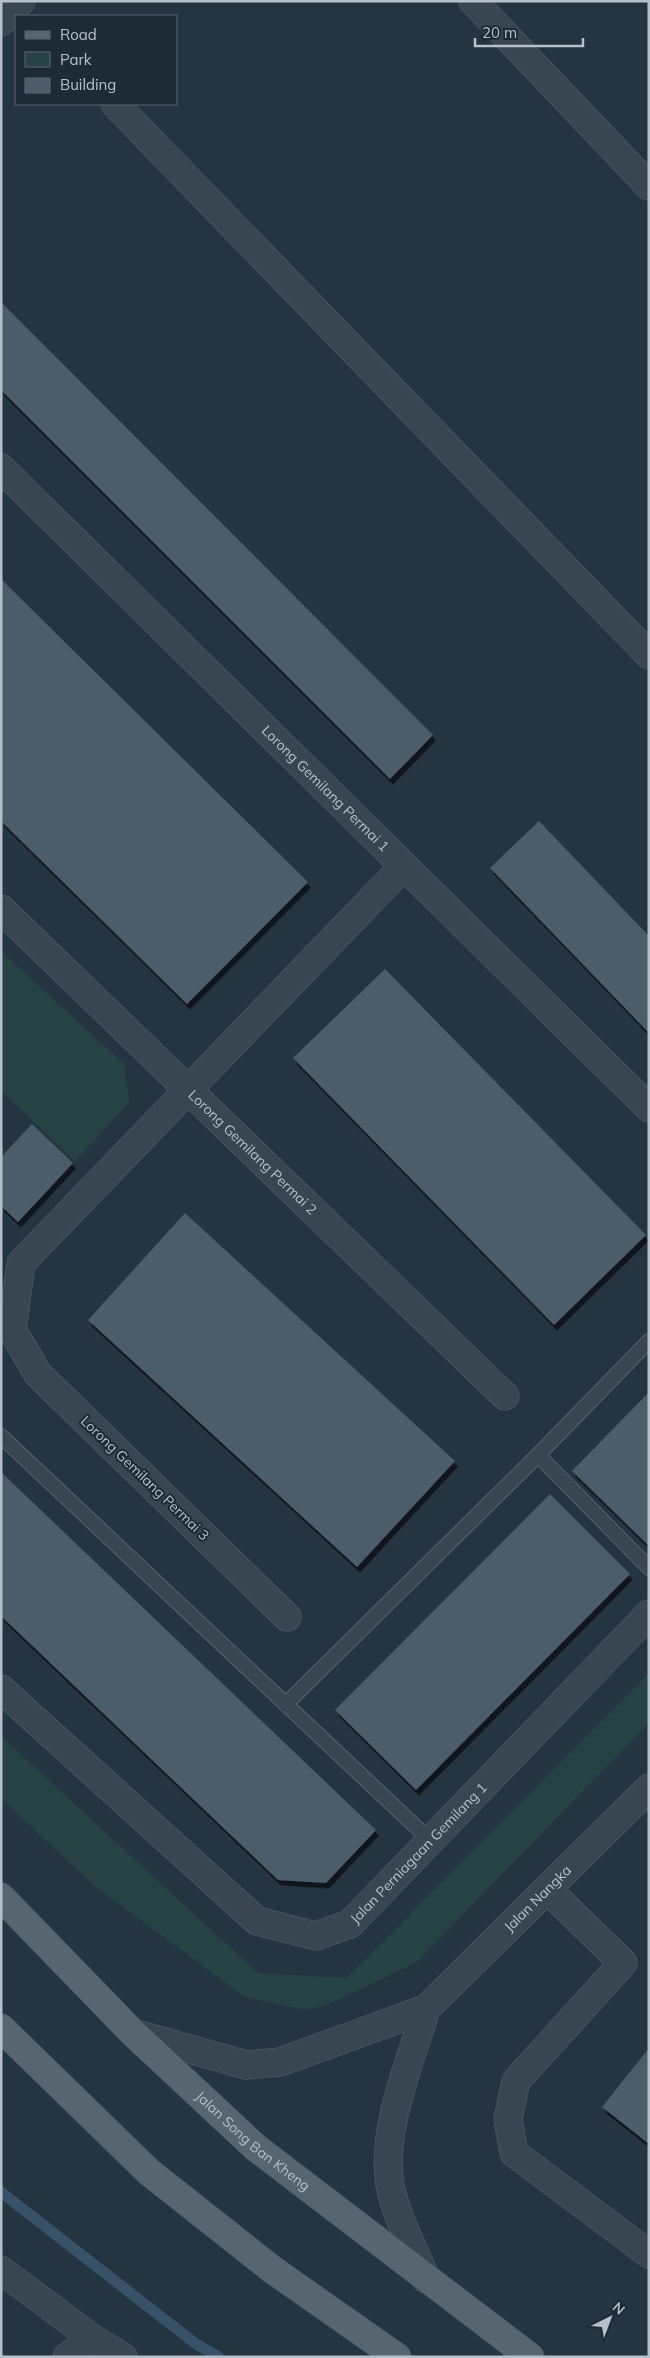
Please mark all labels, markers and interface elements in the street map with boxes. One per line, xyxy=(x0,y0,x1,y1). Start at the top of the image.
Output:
legend xyxy=(15,15,178,105)
scale bar xyxy=(475,15,582,47)
text: 20 m xyxy=(482,23,517,42)
text: Road xyxy=(60,25,97,44)
text: Park xyxy=(60,50,92,69)
text: Building xyxy=(60,75,116,94)
street label: Lorong Gemilang Permai 1 xyxy=(258,722,393,855)
street label: Lorong Gemilang Permai 2 xyxy=(185,1086,321,1218)
street label: Lorong Gemilang Permai 3 xyxy=(77,1412,213,1544)
street label: Jalan Perniagaan Gemilang 1 xyxy=(346,1779,491,1927)
street label: Jalan Nangka xyxy=(500,1861,575,1936)
street label: Jalan Song Ban Kheng xyxy=(192,2087,314,2195)
north arrow xyxy=(585,2293,635,2343)
text: N xyxy=(609,2298,629,2319)

